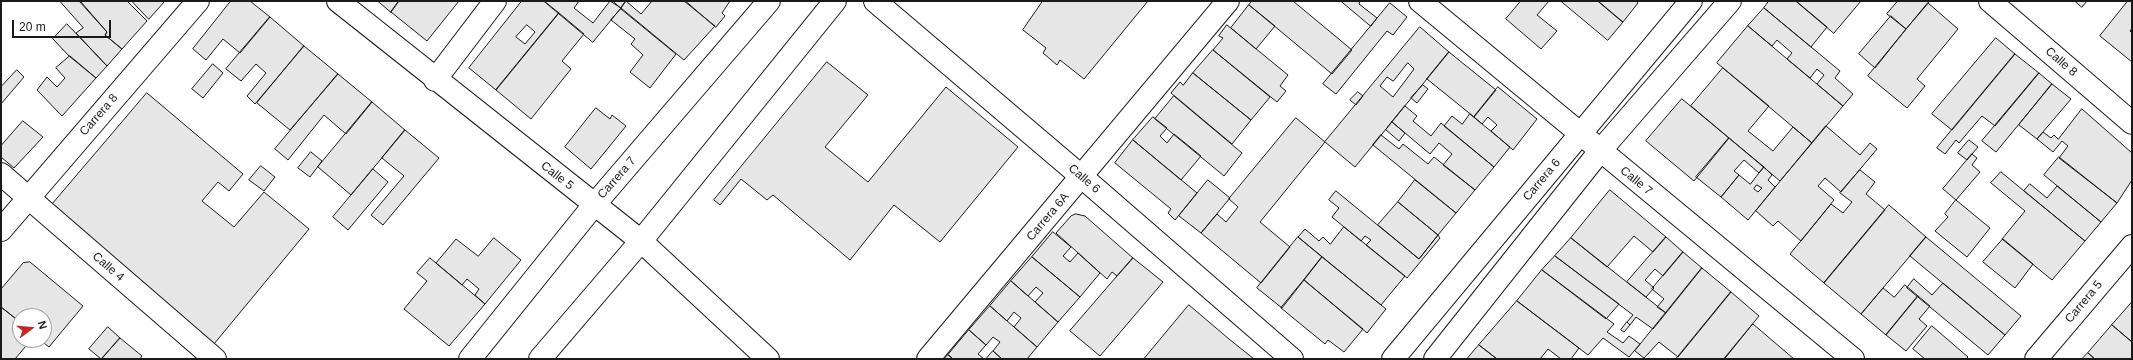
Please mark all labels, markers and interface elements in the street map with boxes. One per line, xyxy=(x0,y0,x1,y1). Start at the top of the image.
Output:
scale bar xyxy=(14,12,113,38)
text: 20 m xyxy=(19,20,46,34)
street label: Calle 8 xyxy=(2042,44,2080,80)
street label: Carrera 8 xyxy=(77,91,121,139)
street label: Carrera 7 xyxy=(595,154,639,202)
street label: Carrera 6 xyxy=(1520,156,1564,204)
street label: Calle 5 xyxy=(538,159,576,193)
street label: Calle 6 xyxy=(1065,161,1103,197)
street label: Calle 7 xyxy=(1617,164,1655,198)
street label: Carrera 6A xyxy=(1024,190,1072,244)
street label: Calle 4 xyxy=(89,249,127,285)
street label: Carrera 5 xyxy=(2062,278,2106,326)
north arrow xyxy=(12,308,52,348)
text: N xyxy=(36,319,49,330)

